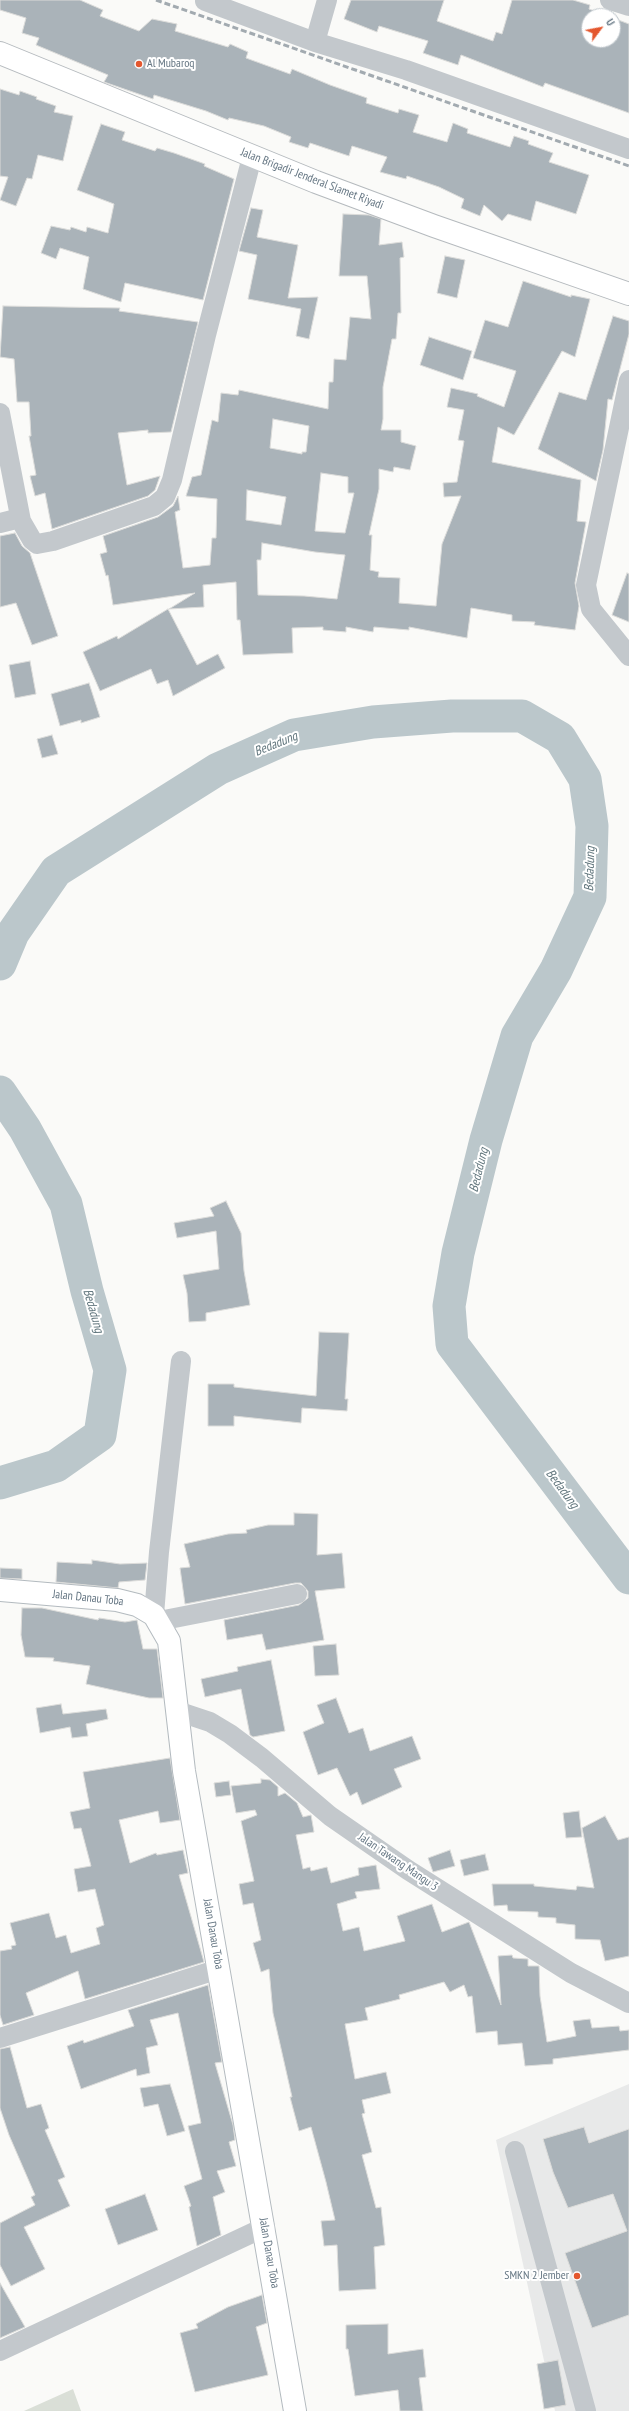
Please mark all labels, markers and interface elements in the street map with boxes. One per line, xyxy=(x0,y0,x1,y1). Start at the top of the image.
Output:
north arrow xyxy=(581,8,621,48)
text: U xyxy=(603,16,618,28)
place label: Al Mubaroq xyxy=(147,57,195,71)
marker: Al Mubaroq xyxy=(134,59,144,69)
street label: Jalan Brigadir Jenderal Slamet Riyadi xyxy=(239,145,385,213)
water label: Bedadung xyxy=(252,728,300,760)
water label: Bedadung xyxy=(581,846,599,892)
water label: Bedadung xyxy=(466,1146,492,1194)
water label: Bedadung xyxy=(79,1287,107,1335)
water label: Bedadung xyxy=(542,1466,582,1512)
street label: Jalan Danau Toba xyxy=(52,1587,124,1609)
street label: Jalan Tawang Mangu 3 xyxy=(355,1830,441,1894)
street label: Jalan Danau Toba xyxy=(200,1898,226,1970)
street label: Jalan Danau Toba xyxy=(256,2217,282,2289)
place label: SMKN 2 Jember xyxy=(504,2269,569,2283)
marker: SMKN 2 Jember xyxy=(572,2271,582,2281)

